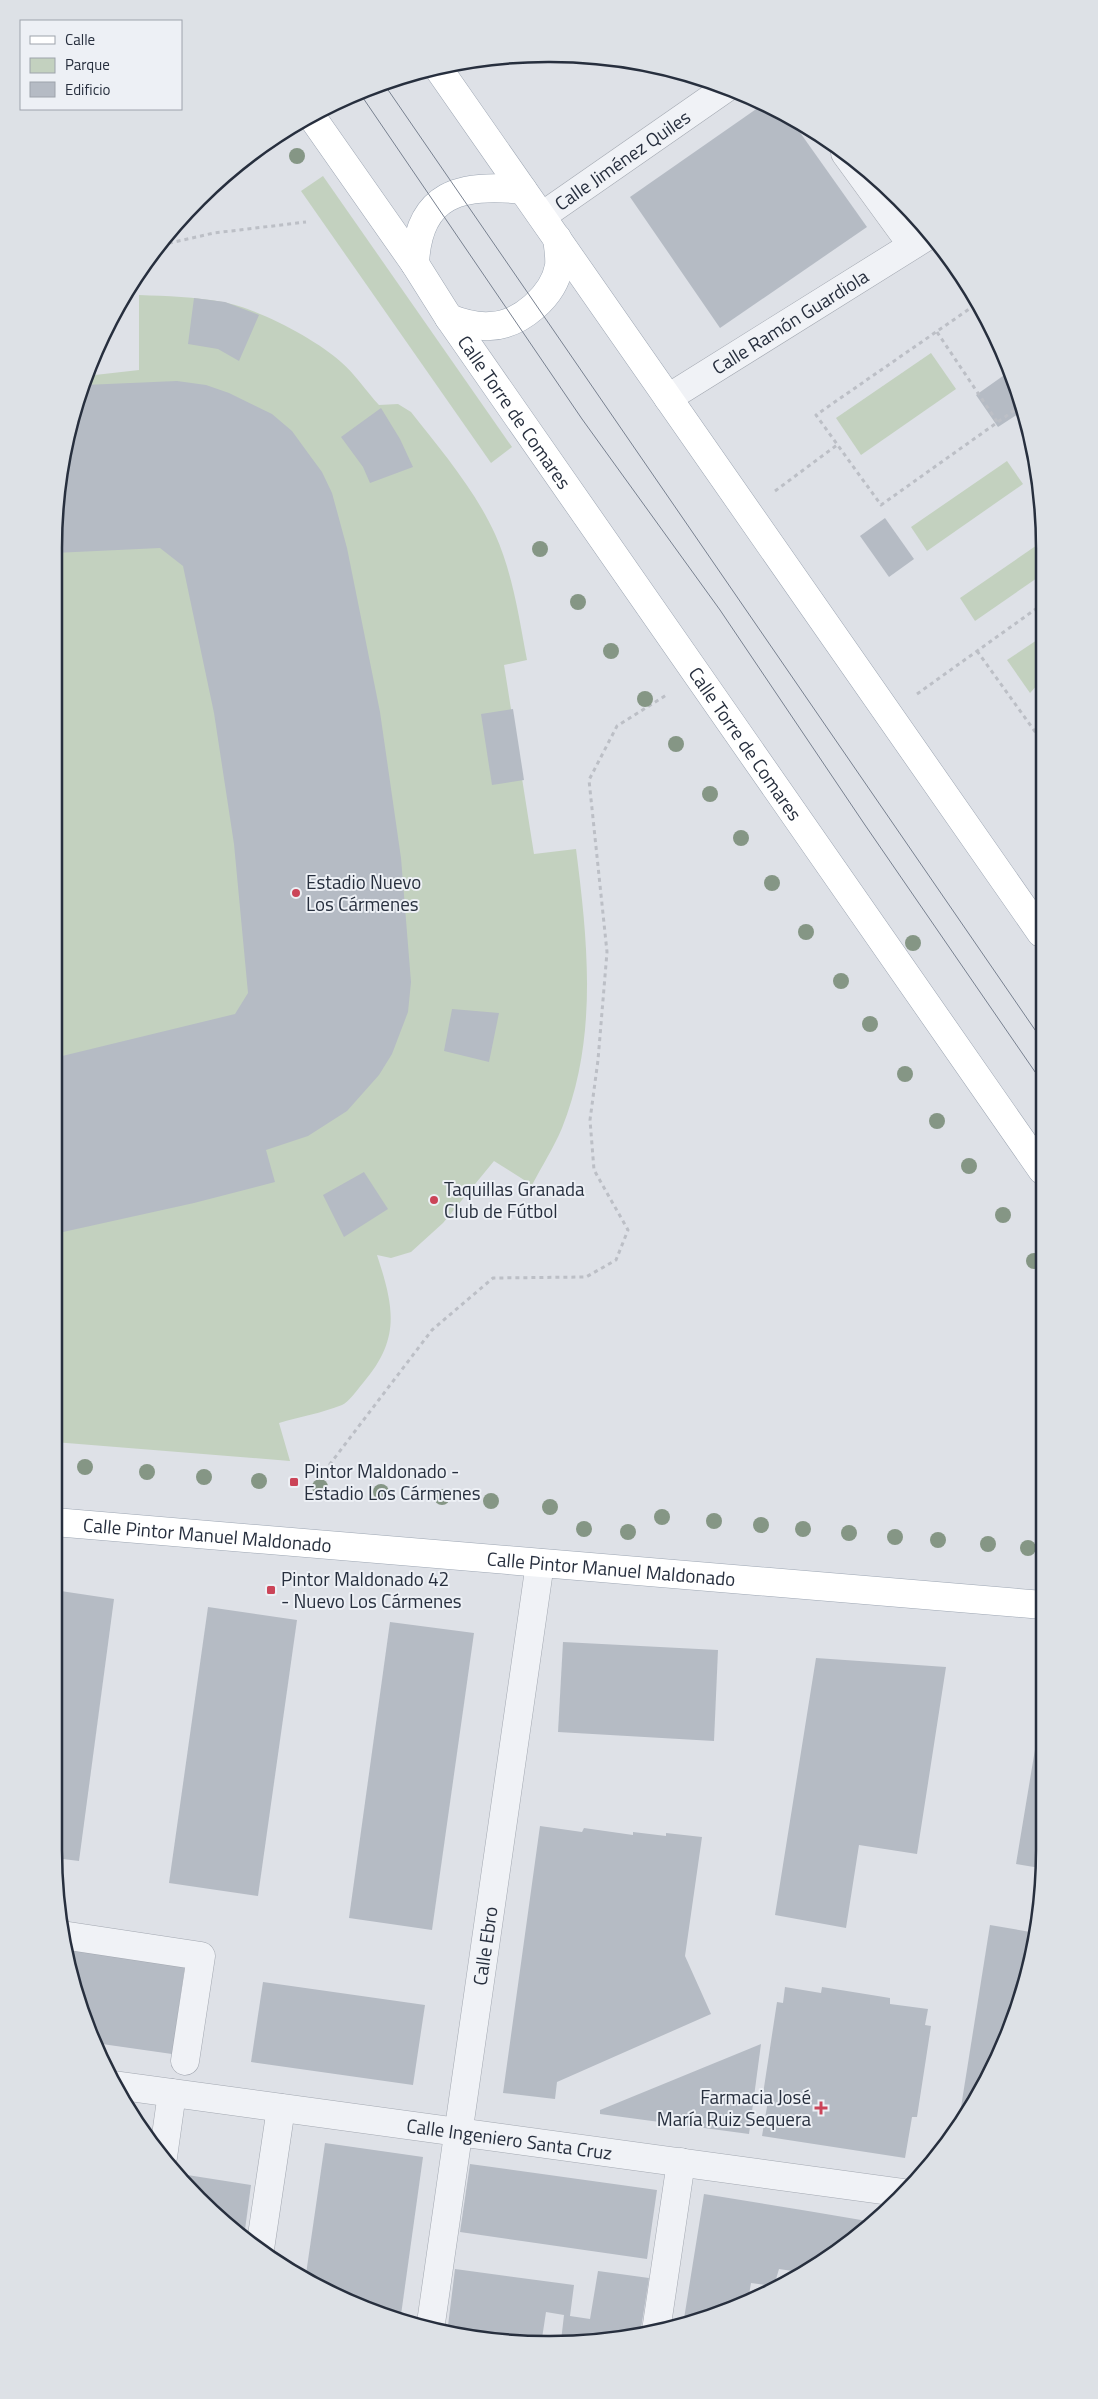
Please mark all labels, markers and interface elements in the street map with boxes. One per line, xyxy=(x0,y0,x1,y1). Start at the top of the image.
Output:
legend xyxy=(20,20,182,110)
text: Calle xyxy=(65,28,95,51)
text: Parque xyxy=(65,53,110,76)
text: Edificio xyxy=(65,78,110,101)
street label: Calle Jiménez Quiles xyxy=(548,102,696,217)
street label: Calle Ramón Guardiola xyxy=(706,261,874,381)
street label: Calle Torre de Comares xyxy=(451,329,579,495)
street label: Calle Torre de Comares xyxy=(682,661,810,826)
place label: Estadio Nuevo Los Cármenes xyxy=(306,867,421,918)
marker: Estadio Nuevo Los Cármenes xyxy=(290,887,302,899)
place label: Taquillas Granada Club de Fútbol xyxy=(444,1174,585,1225)
marker: Taquillas Granada Club de Fútbol xyxy=(428,1194,440,1206)
place label: Pintor Maldonado - Estadio Los Cármenes xyxy=(304,1456,481,1507)
marker: Pintor Maldonado - Estadio Los Cármenes xyxy=(288,1476,300,1488)
street label: Calle Pintor Manuel Maldonado xyxy=(82,1510,333,1559)
street label: Calle Pintor Manuel Maldonado xyxy=(486,1543,737,1593)
place label: Pintor Maldonado 42 - Nuevo Los Cármenes xyxy=(281,1564,462,1615)
marker: Pintor Maldonado 42 - Nuevo Los Cármenes xyxy=(265,1584,277,1596)
street label: Calle Ebro xyxy=(465,1904,505,1987)
place label: Farmacia José María Ruiz Sequera xyxy=(657,2082,811,2133)
marker: Farmacia José María Ruiz Sequera xyxy=(815,2102,827,2114)
street label: Calle Ingeniero Santa Cruz xyxy=(405,2110,614,2167)

